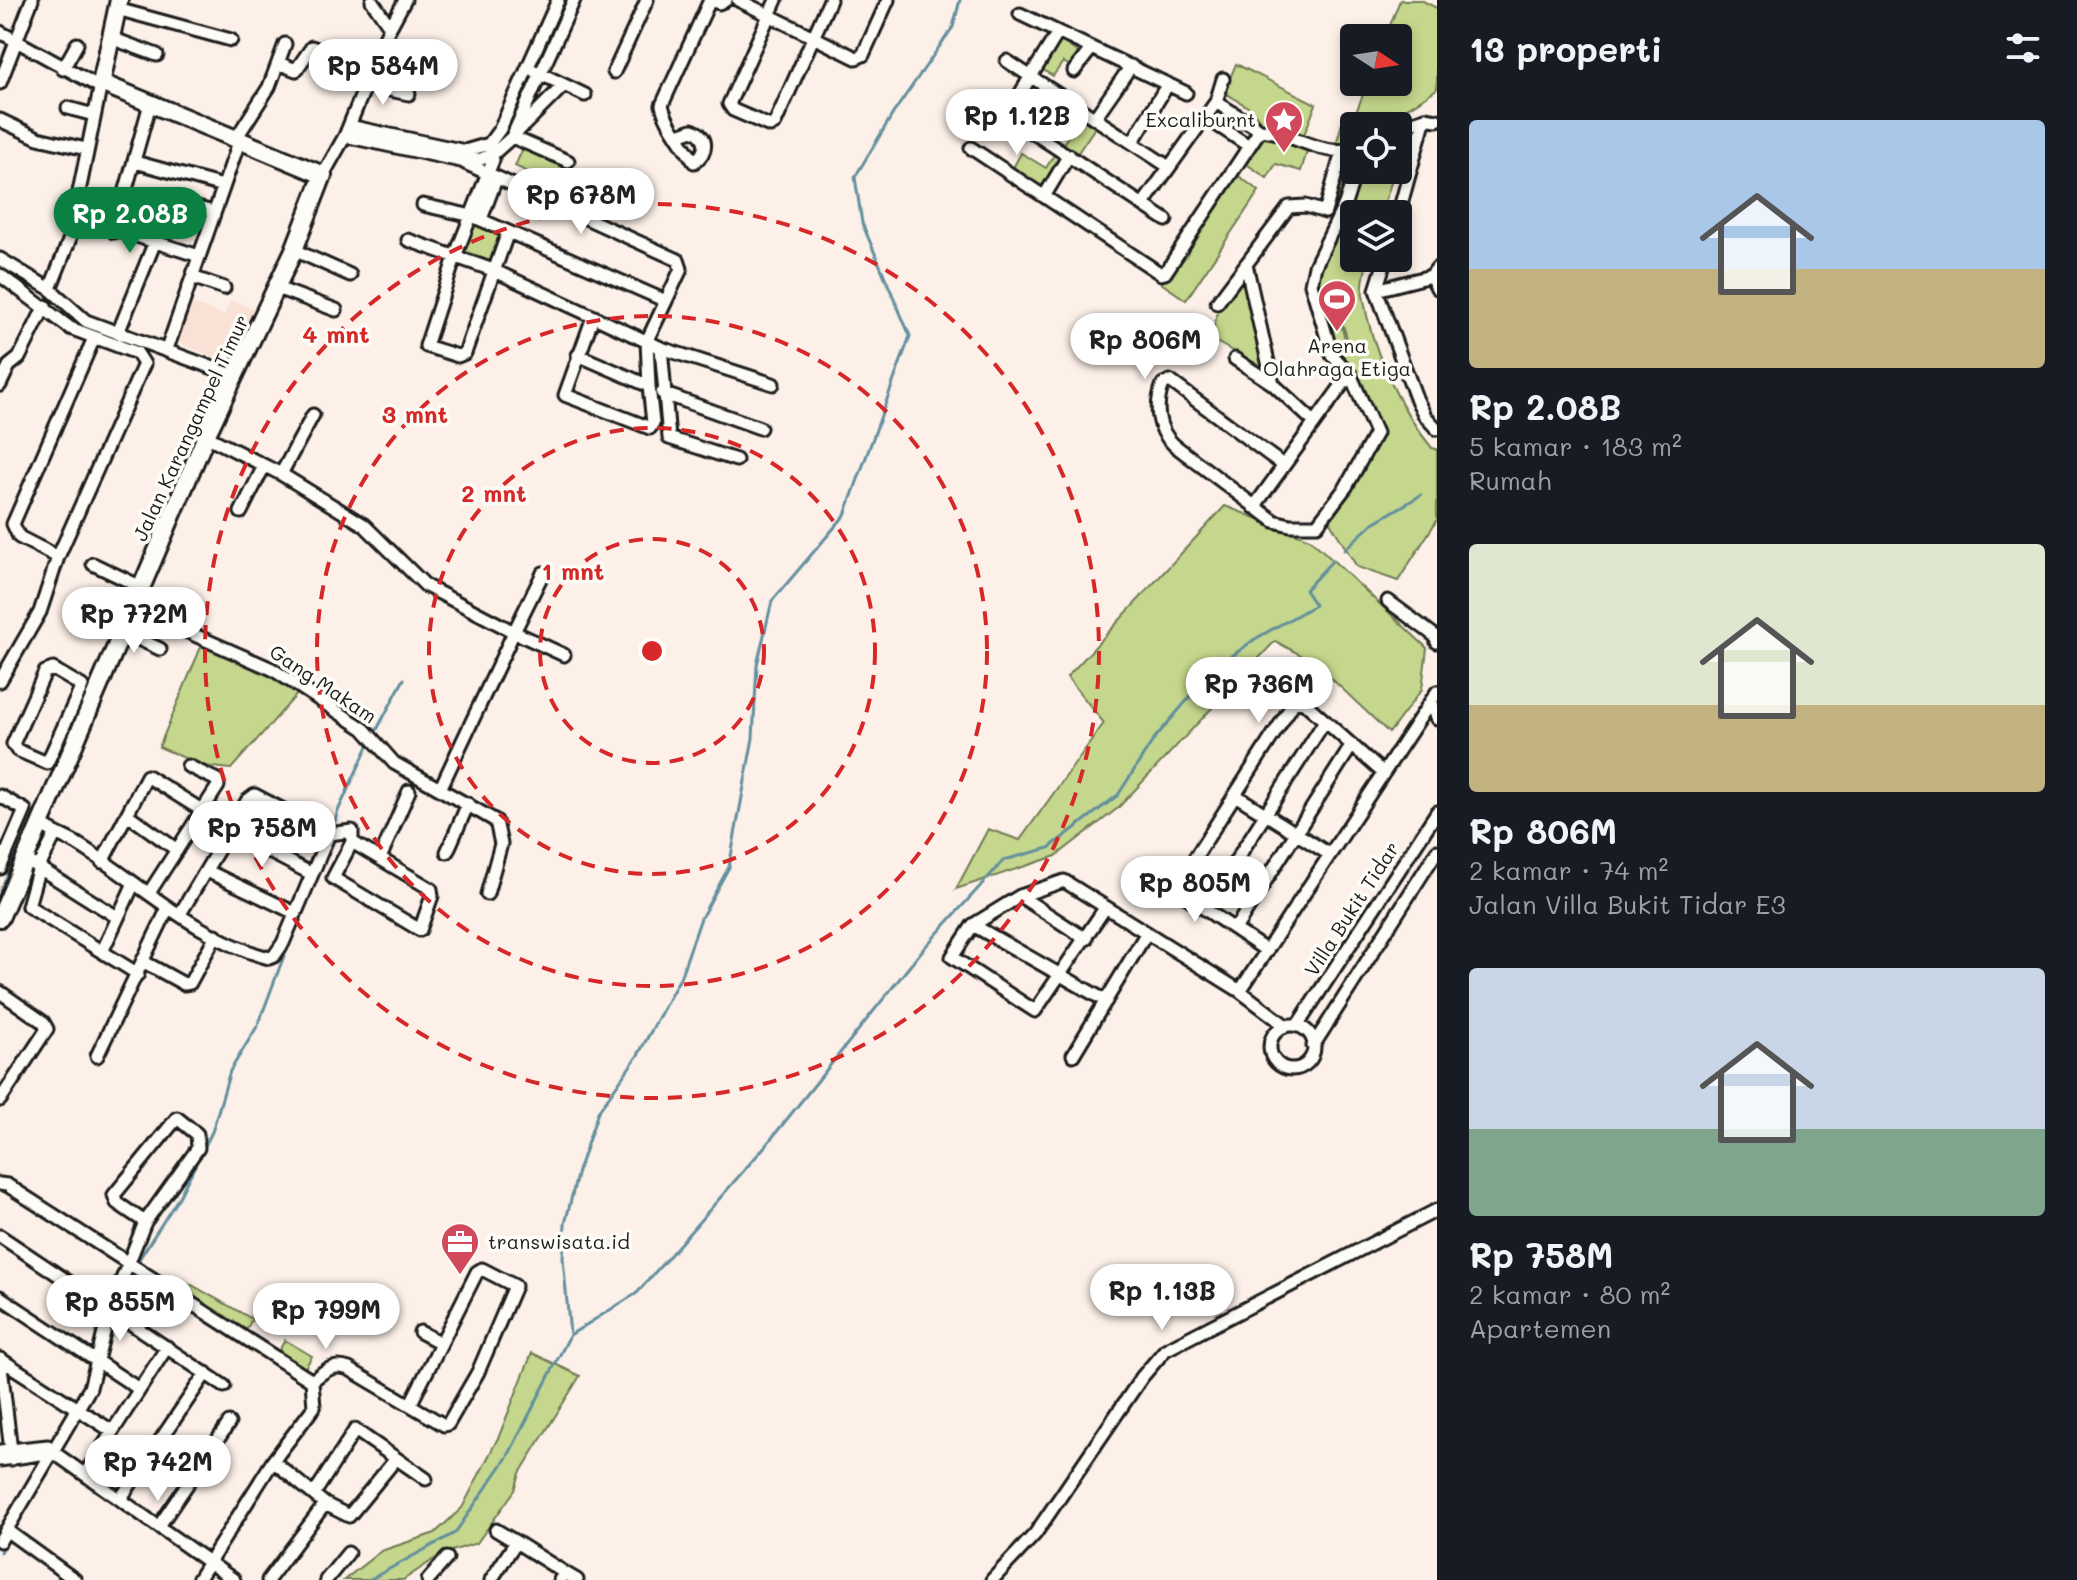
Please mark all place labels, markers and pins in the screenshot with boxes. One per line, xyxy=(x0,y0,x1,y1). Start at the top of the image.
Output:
pin: Rp 584M xyxy=(309,39,457,107)
pin: Rp 1.12B xyxy=(934,89,1100,157)
place icon: Excaliburnt xyxy=(1263,99,1305,154)
place label: Excaliburnt xyxy=(1145,106,1256,132)
pin: Rp 678M xyxy=(507,168,655,236)
pin: Rp 2.08B xyxy=(47,187,213,255)
sports icon: Arena Olahraga Etiga xyxy=(1316,278,1358,333)
pin: Rp 806M xyxy=(1071,313,1219,381)
place label: Arena Olahraga Etiga xyxy=(1263,332,1411,381)
pin: Rp 772M xyxy=(60,587,208,655)
centre of rings xyxy=(638,637,666,665)
pin: Rp 736M xyxy=(1185,657,1333,725)
pin: Rp 758M xyxy=(188,801,336,869)
pin: Rp 805M xyxy=(1121,856,1269,924)
office icon: transwisata.id xyxy=(439,1221,481,1276)
place label: transwisata.id xyxy=(488,1228,630,1254)
pin: Rp 1.13B xyxy=(1079,1264,1245,1332)
pin: Rp 855M xyxy=(46,1275,194,1343)
pin: Rp 799M xyxy=(252,1283,400,1351)
pin: Rp 742M xyxy=(84,1435,232,1503)

